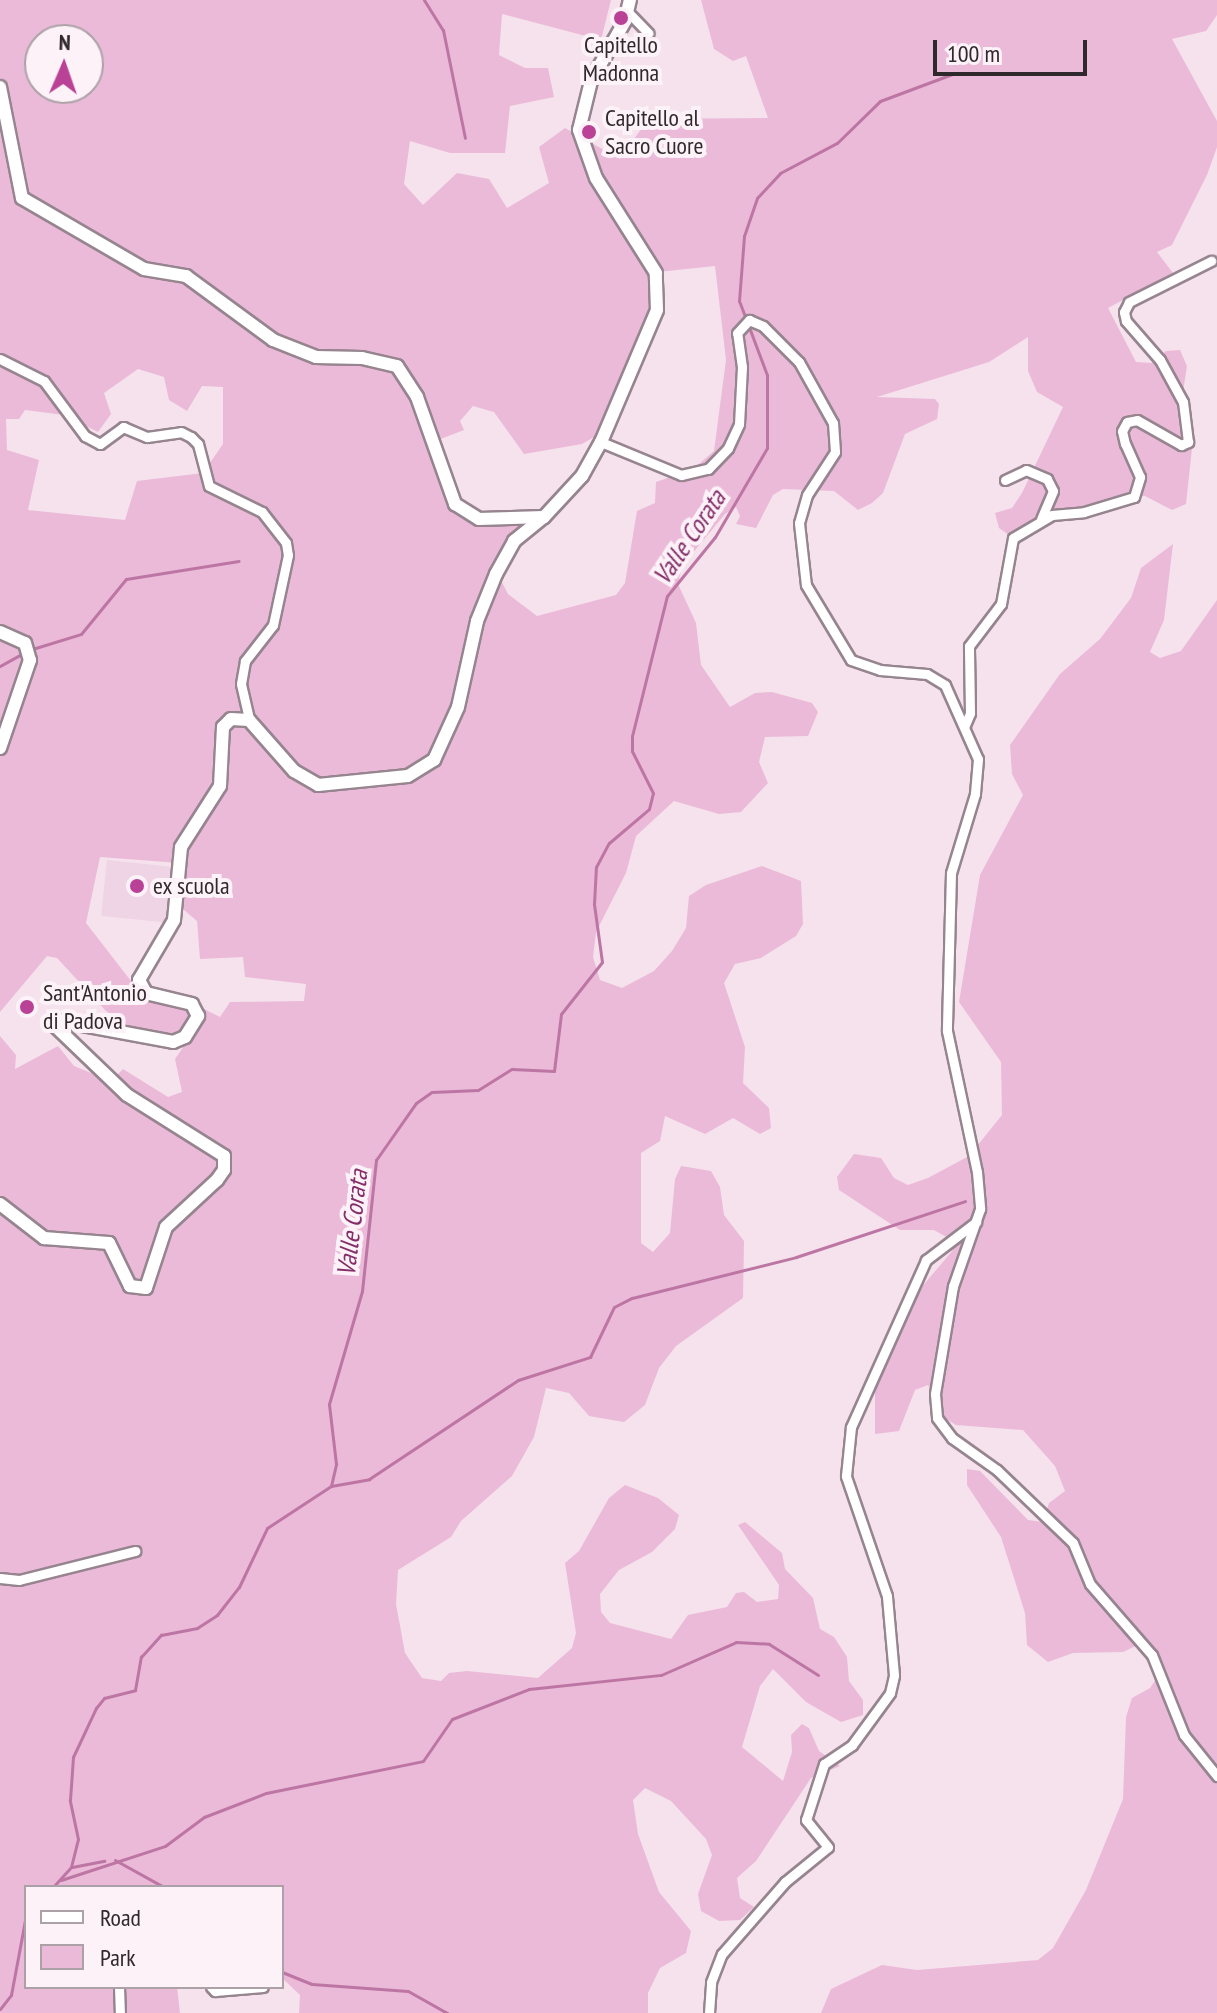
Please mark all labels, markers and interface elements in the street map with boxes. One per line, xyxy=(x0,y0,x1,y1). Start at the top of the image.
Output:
marker: Capitello Madonna xyxy=(612,9,630,27)
north arrow xyxy=(24,24,104,104)
scale bar xyxy=(937,24,1091,74)
text: N xyxy=(58,28,71,56)
place label: Capitello Madonna xyxy=(583,31,659,87)
text: 100 m xyxy=(947,38,1000,69)
place label: Capitello al Sacro Cuore xyxy=(605,104,703,160)
marker: Capitello al Sacro Cuore xyxy=(580,123,598,141)
water label: Valle Corata xyxy=(646,484,732,590)
place label: ex scuola xyxy=(153,872,230,900)
marker: ex scuola xyxy=(128,877,146,895)
place label: Sant'Antonio di Padova xyxy=(43,979,147,1035)
marker: Sant'Antonio di Padova xyxy=(18,998,36,1016)
water label: Valle Corata xyxy=(330,1168,374,1278)
legend xyxy=(24,1885,284,1989)
text: Road xyxy=(100,1902,141,1933)
text: Park xyxy=(100,1942,136,1973)

